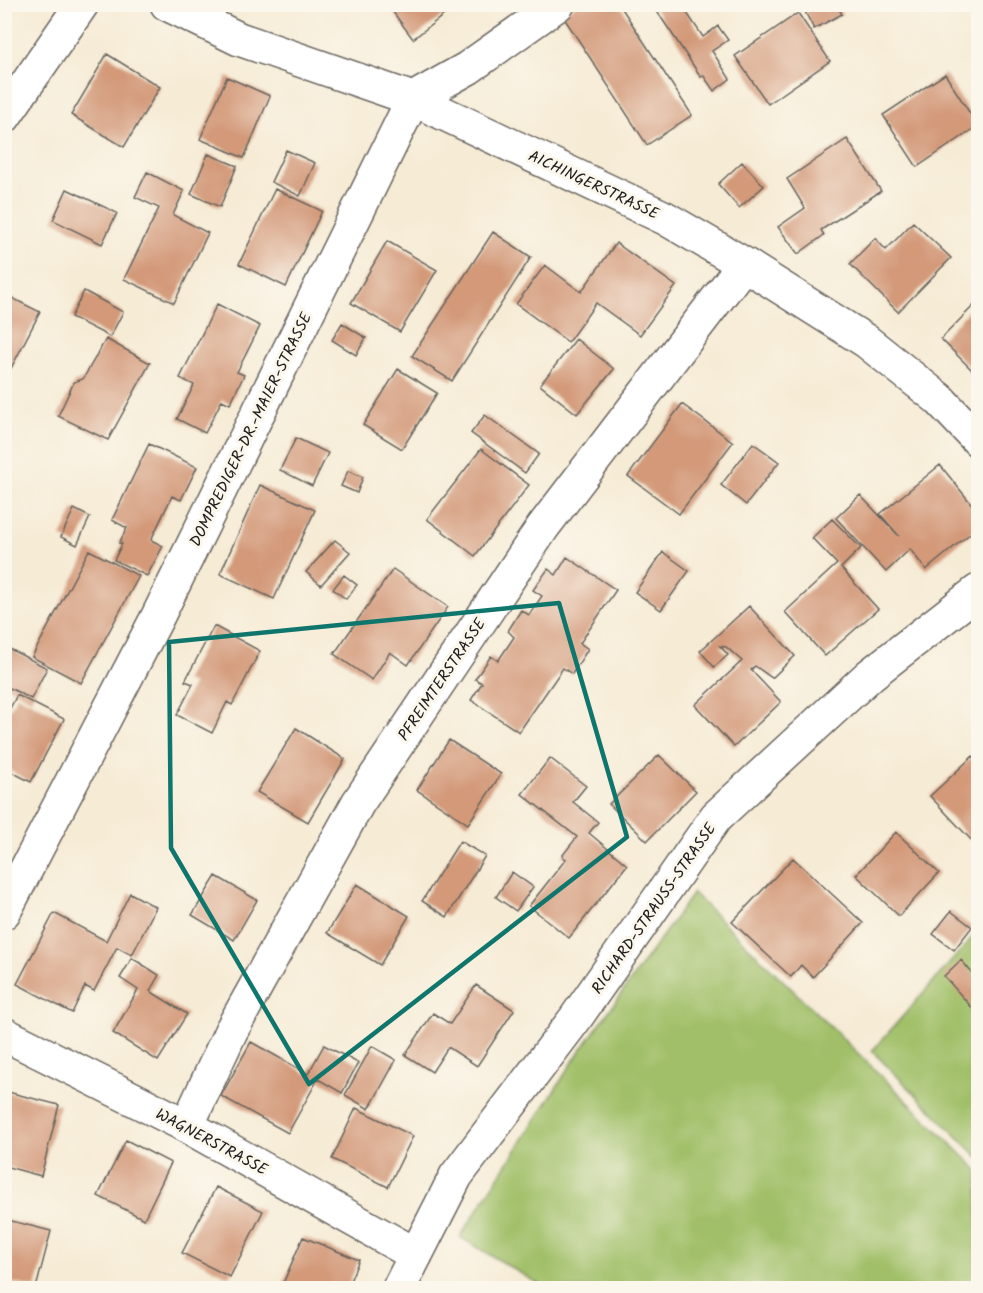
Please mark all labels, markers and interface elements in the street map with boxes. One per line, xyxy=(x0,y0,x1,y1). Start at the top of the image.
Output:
street label: AICHINGERSTRASSE xyxy=(524,144,663,227)
street label: DOMPREDIGER-DR.-MAIER-STRASSE xyxy=(184,308,319,551)
street label: PFREIMTERSTRASSE xyxy=(392,613,493,746)
street label: RICHARD-STRAUSS-STRASSE xyxy=(586,818,723,1000)
street label: WAGNERSTRASSE xyxy=(151,1102,272,1183)

